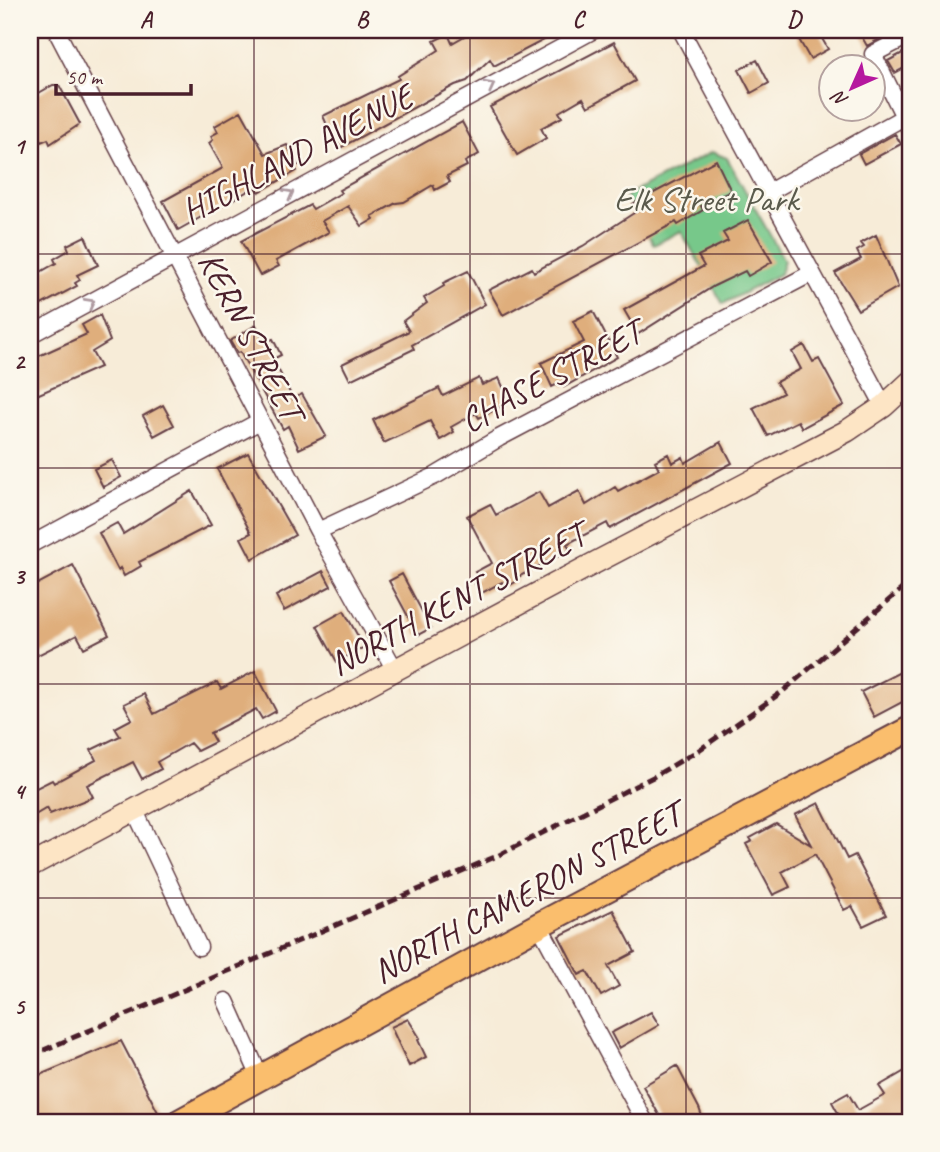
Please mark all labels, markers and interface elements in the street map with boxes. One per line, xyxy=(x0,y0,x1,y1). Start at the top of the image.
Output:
text: A xyxy=(140,5,154,34)
text: B xyxy=(356,5,370,34)
text: C xyxy=(573,5,587,34)
text: D xyxy=(787,5,803,34)
scale bar xyxy=(56,52,191,96)
north arrow xyxy=(818,52,888,122)
text: 50 m xyxy=(66,64,104,90)
street label: HIGHLAND AVENUE xyxy=(173,72,425,234)
one-way arrow xyxy=(483,81,495,94)
text: N xyxy=(826,84,853,112)
text: 1 xyxy=(14,132,27,161)
park label: Elk Street Park xyxy=(614,177,801,222)
one-way arrow xyxy=(282,189,295,202)
street label: KERN STREET xyxy=(188,244,318,434)
one-way arrow xyxy=(82,298,95,311)
street label: CHASE STREET xyxy=(453,306,656,443)
text: 2 xyxy=(14,347,27,376)
street label: NORTH KENT STREET xyxy=(321,508,601,685)
text: 3 xyxy=(14,562,27,591)
text: 4 xyxy=(14,777,27,806)
street label: NORTH CAMERON STREET xyxy=(365,788,697,994)
text: 5 xyxy=(14,992,26,1021)

